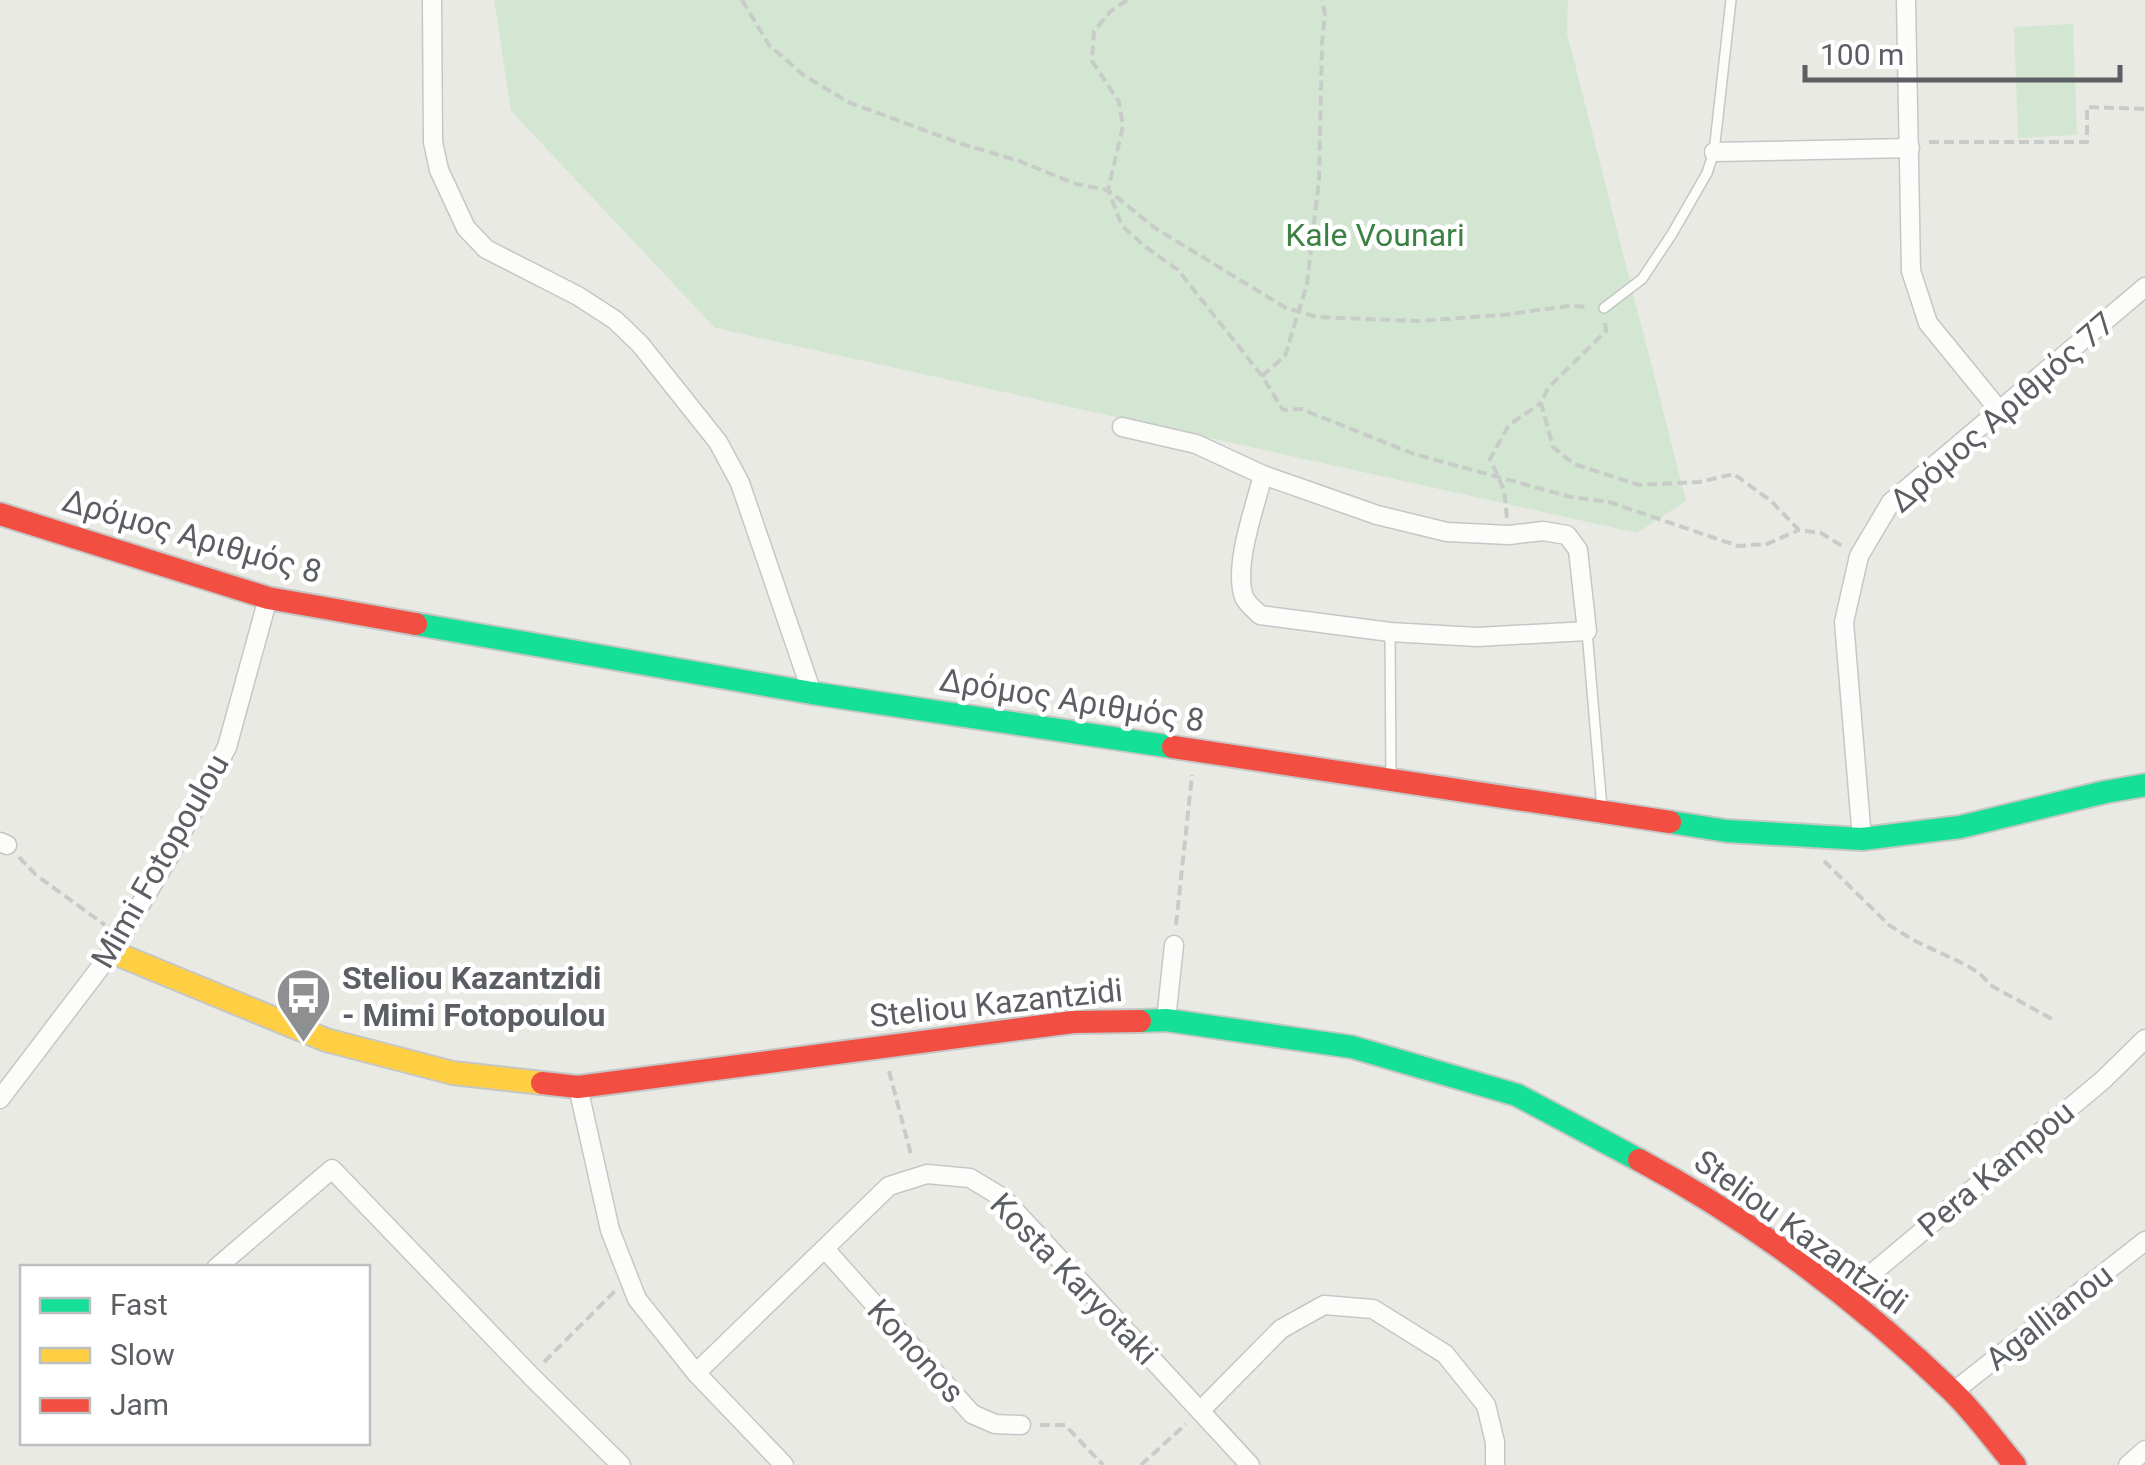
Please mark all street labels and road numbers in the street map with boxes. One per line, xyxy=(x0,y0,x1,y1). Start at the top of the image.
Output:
street label: Δρόμος Αριθμός 77 xyxy=(1882,304,2122,520)
street label: Δρόμος Αριθμός 8 xyxy=(58,481,326,591)
street label: Δρόμος Αριθμός 8 xyxy=(937,660,1207,740)
street label: Mimi Fotopoulou xyxy=(83,747,237,975)
street label: Steliou Kazantzidi xyxy=(868,971,1124,1035)
street label: Pera Kampou xyxy=(1910,1093,2082,1245)
street label: Steliou Kazantzidi xyxy=(1687,1142,1915,1322)
street label: Kosta Karyotaki xyxy=(983,1185,1165,1373)
street label: Agallianou xyxy=(1978,1256,2120,1378)
street label: Kononos xyxy=(860,1291,972,1411)

